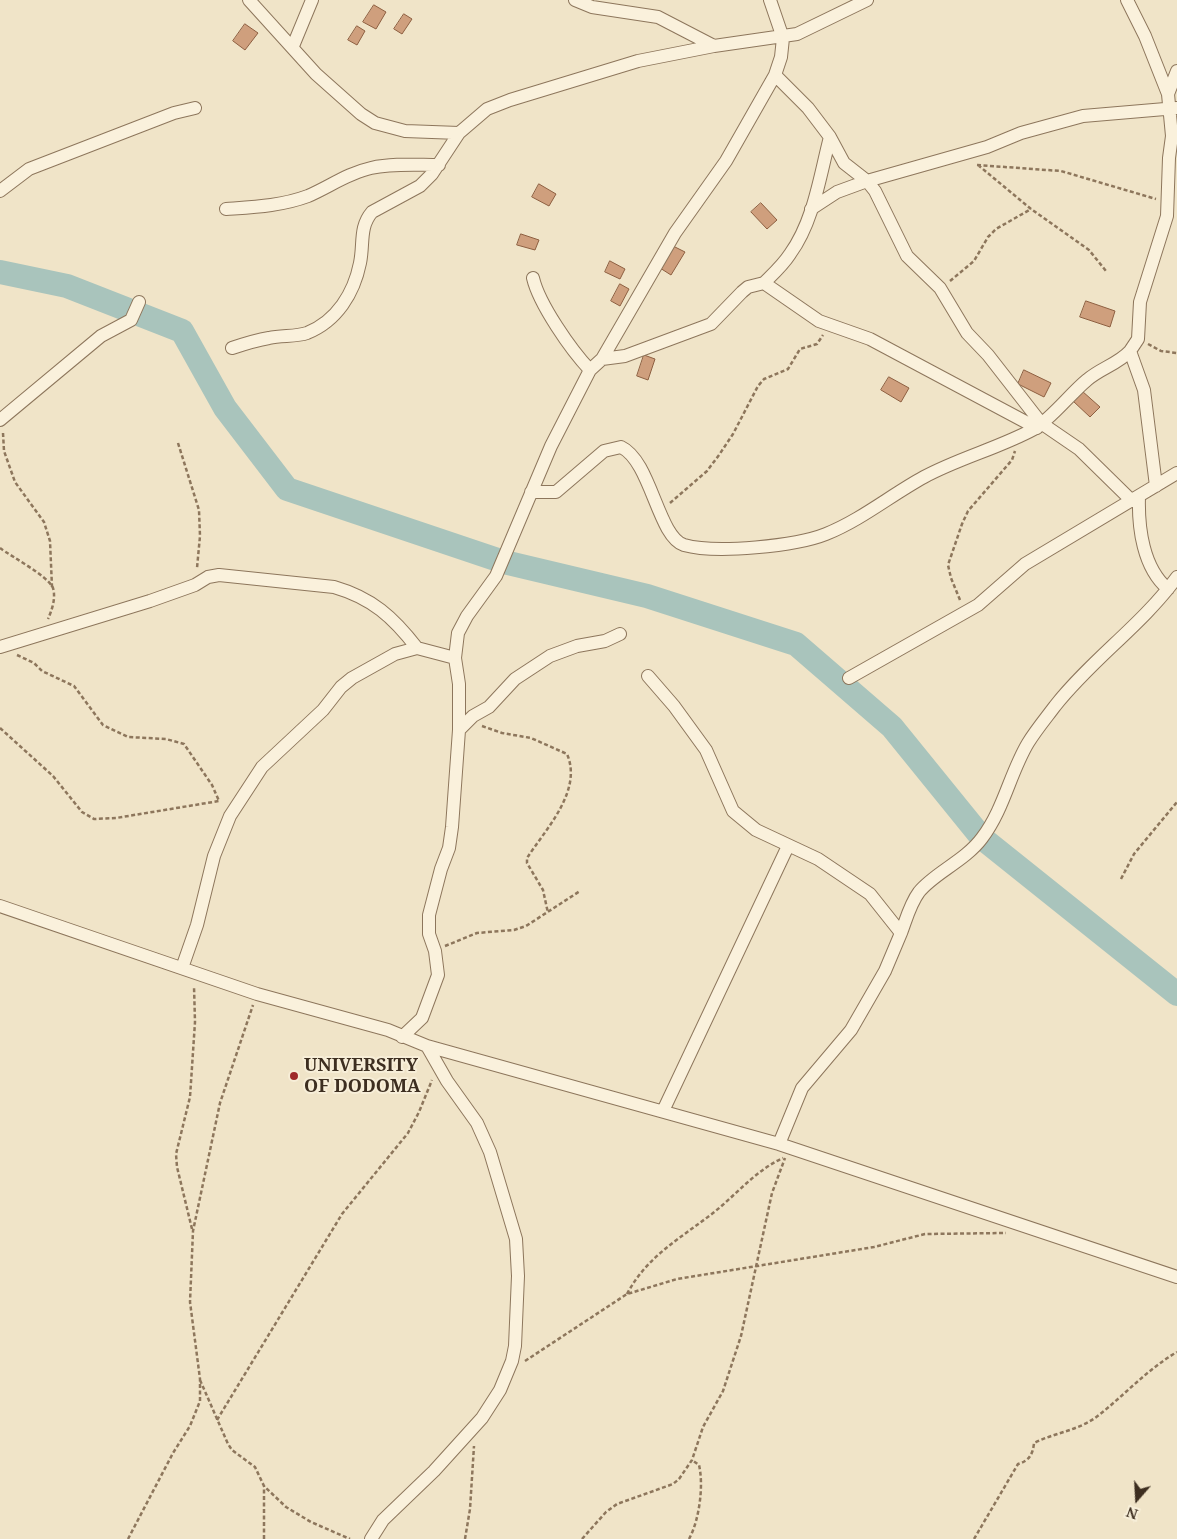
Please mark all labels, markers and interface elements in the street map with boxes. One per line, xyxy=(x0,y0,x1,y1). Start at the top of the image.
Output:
place label: UNIVERSITY OF DODOMA xyxy=(304,1055,421,1098)
marker: UNIVERSITY OF DODOMA xyxy=(288,1070,300,1082)
north arrow xyxy=(1112,1474,1162,1524)
text: N xyxy=(1124,1503,1140,1524)

